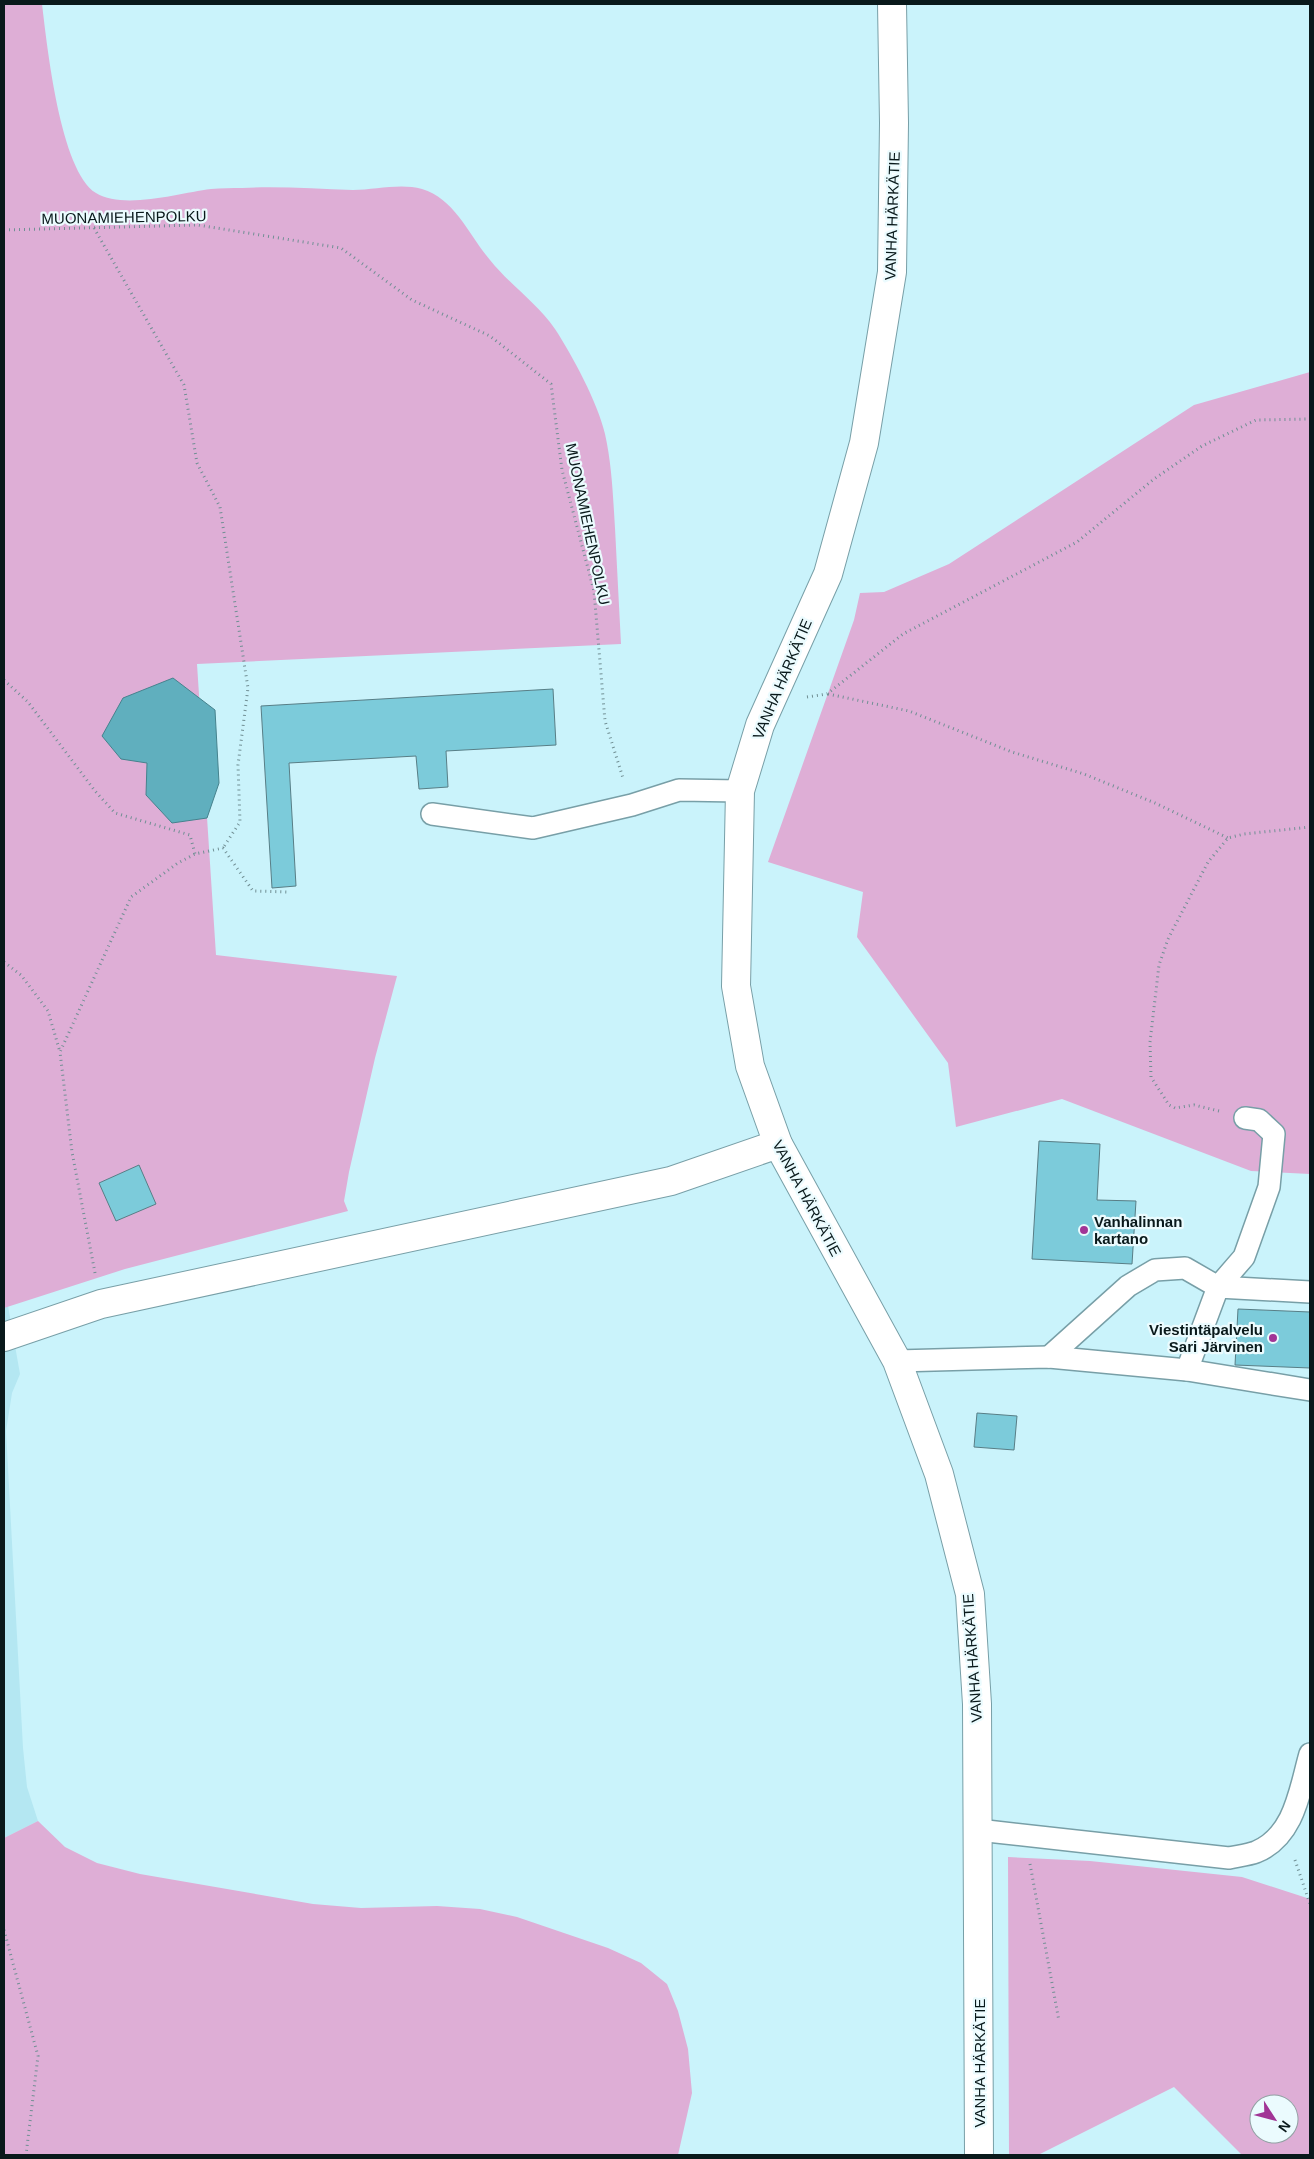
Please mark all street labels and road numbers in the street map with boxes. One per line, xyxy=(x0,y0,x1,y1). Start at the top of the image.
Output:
street label: VANHA HÄRKÄTIE xyxy=(881,151,903,281)
street label: MUONAMIEHENPOLKU xyxy=(41,207,207,227)
street label: MUONAMIEHENPOLKU xyxy=(563,442,613,606)
street label: VANHA HÄRKÄTIE xyxy=(749,616,815,742)
street label: VANHA HÄRKÄTIE xyxy=(769,1137,845,1259)
street label: VANHA HÄRKÄTIE xyxy=(959,1593,985,1723)
street label: VANHA HÄRKÄTIE xyxy=(971,1999,988,2127)

